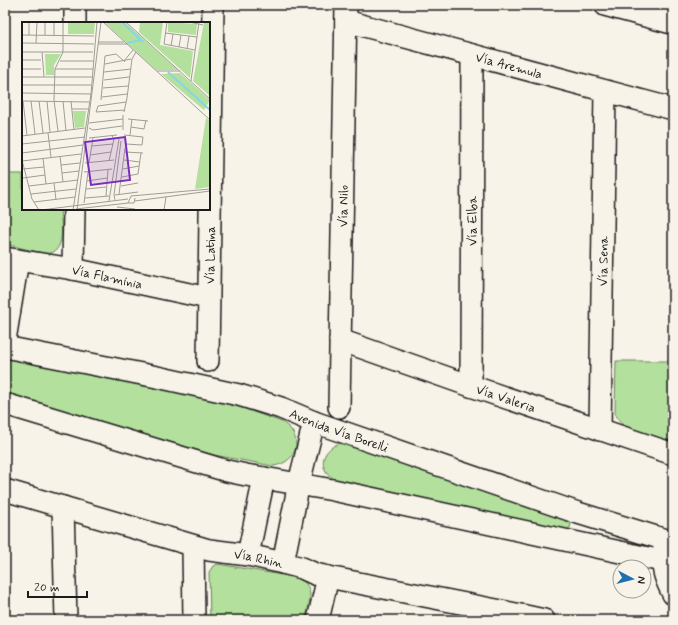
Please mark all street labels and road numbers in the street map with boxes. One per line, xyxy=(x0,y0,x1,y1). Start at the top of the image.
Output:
street label: Vía Aremula xyxy=(474,49,544,83)
street label: Vía Nilo xyxy=(335,185,353,227)
street label: Vía Elba xyxy=(464,196,482,246)
street label: Vía Latina xyxy=(202,226,220,284)
street label: Vía Sena xyxy=(595,236,613,286)
street label: Vía Flaminia xyxy=(70,262,144,294)
street label: Vía Valeria xyxy=(474,381,538,417)
street label: Avenida Vía Borelli xyxy=(287,406,391,457)
street label: Vía Rhin xyxy=(233,546,285,573)

